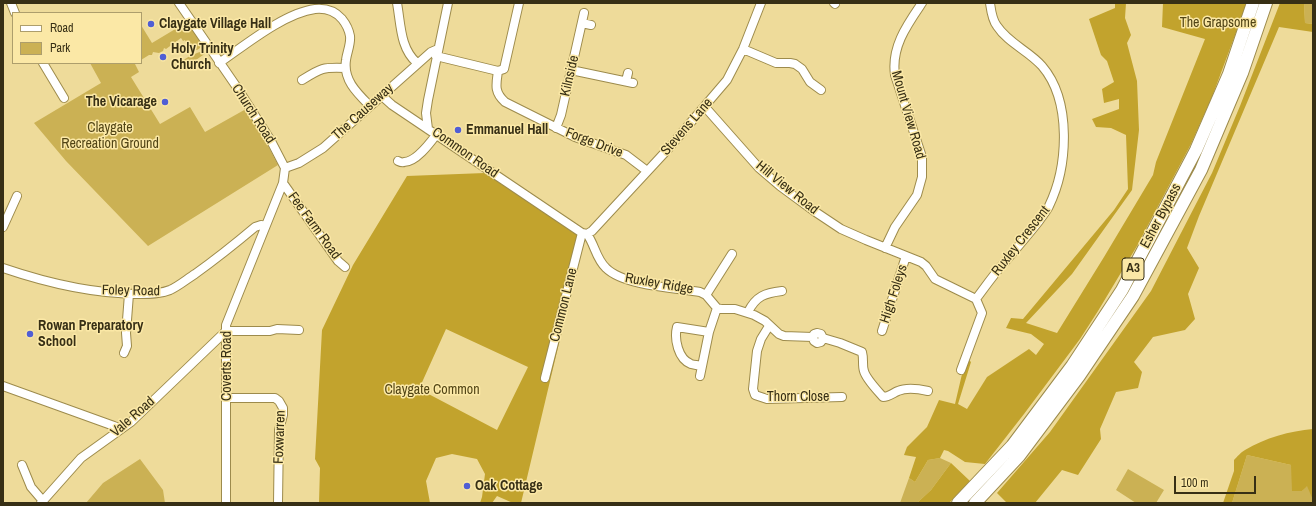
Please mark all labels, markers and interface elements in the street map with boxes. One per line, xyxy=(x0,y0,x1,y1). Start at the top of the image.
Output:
legend xyxy=(12,12,142,64)
park label: The Grapsome xyxy=(1180,15,1256,31)
place label: Claygate Village Hall xyxy=(159,16,271,32)
marker: Claygate Village Hall xyxy=(146,19,156,29)
text: Road xyxy=(50,20,74,36)
text: Park xyxy=(50,40,70,56)
place label: Holy Trinity Church xyxy=(171,41,234,74)
marker: Holy Trinity Church xyxy=(158,52,168,62)
street label: Kilnside xyxy=(557,54,583,98)
street label: Mount View Road xyxy=(887,69,929,161)
street label: The Causeway xyxy=(329,80,397,144)
street label: Church Road xyxy=(228,81,278,147)
place label: The Vicarage xyxy=(86,94,157,110)
street label: Stevens Lane xyxy=(658,95,716,159)
marker: The Vicarage xyxy=(160,97,170,107)
park label: Claygate Recreation Ground xyxy=(61,120,159,152)
place label: Emmanuel Hall xyxy=(466,122,548,138)
street label: Common Road xyxy=(429,124,501,182)
street label: Forge Drive xyxy=(563,124,625,162)
marker: Emmanuel Hall xyxy=(453,125,463,135)
street label: Hill View Road xyxy=(752,158,822,218)
street label: Esher Bypass xyxy=(1137,181,1185,251)
street label: Fee Farm Road xyxy=(284,189,344,263)
street label: Ruxley Crescent xyxy=(988,203,1054,279)
road number: A3 xyxy=(1122,258,1144,280)
street label: High Foleys xyxy=(877,263,911,325)
street label: Common Lane xyxy=(547,266,581,344)
street label: Ruxley Ridge xyxy=(624,270,694,298)
street label: Foley Road xyxy=(102,282,160,300)
place label: Rowan Preparatory School xyxy=(38,318,143,350)
marker: Rowan Preparatory School xyxy=(25,329,35,339)
street label: Coverts Road xyxy=(219,331,235,401)
park label: Claygate Common xyxy=(384,382,480,398)
street label: Thorn Close xyxy=(767,389,829,405)
street label: Vale Road xyxy=(108,393,158,441)
street label: Foxwarren xyxy=(271,410,289,464)
scale bar xyxy=(1176,468,1258,494)
text: 100 m xyxy=(1181,475,1208,491)
place label: Oak Cottage xyxy=(475,478,543,494)
marker: Oak Cottage xyxy=(462,481,472,491)

